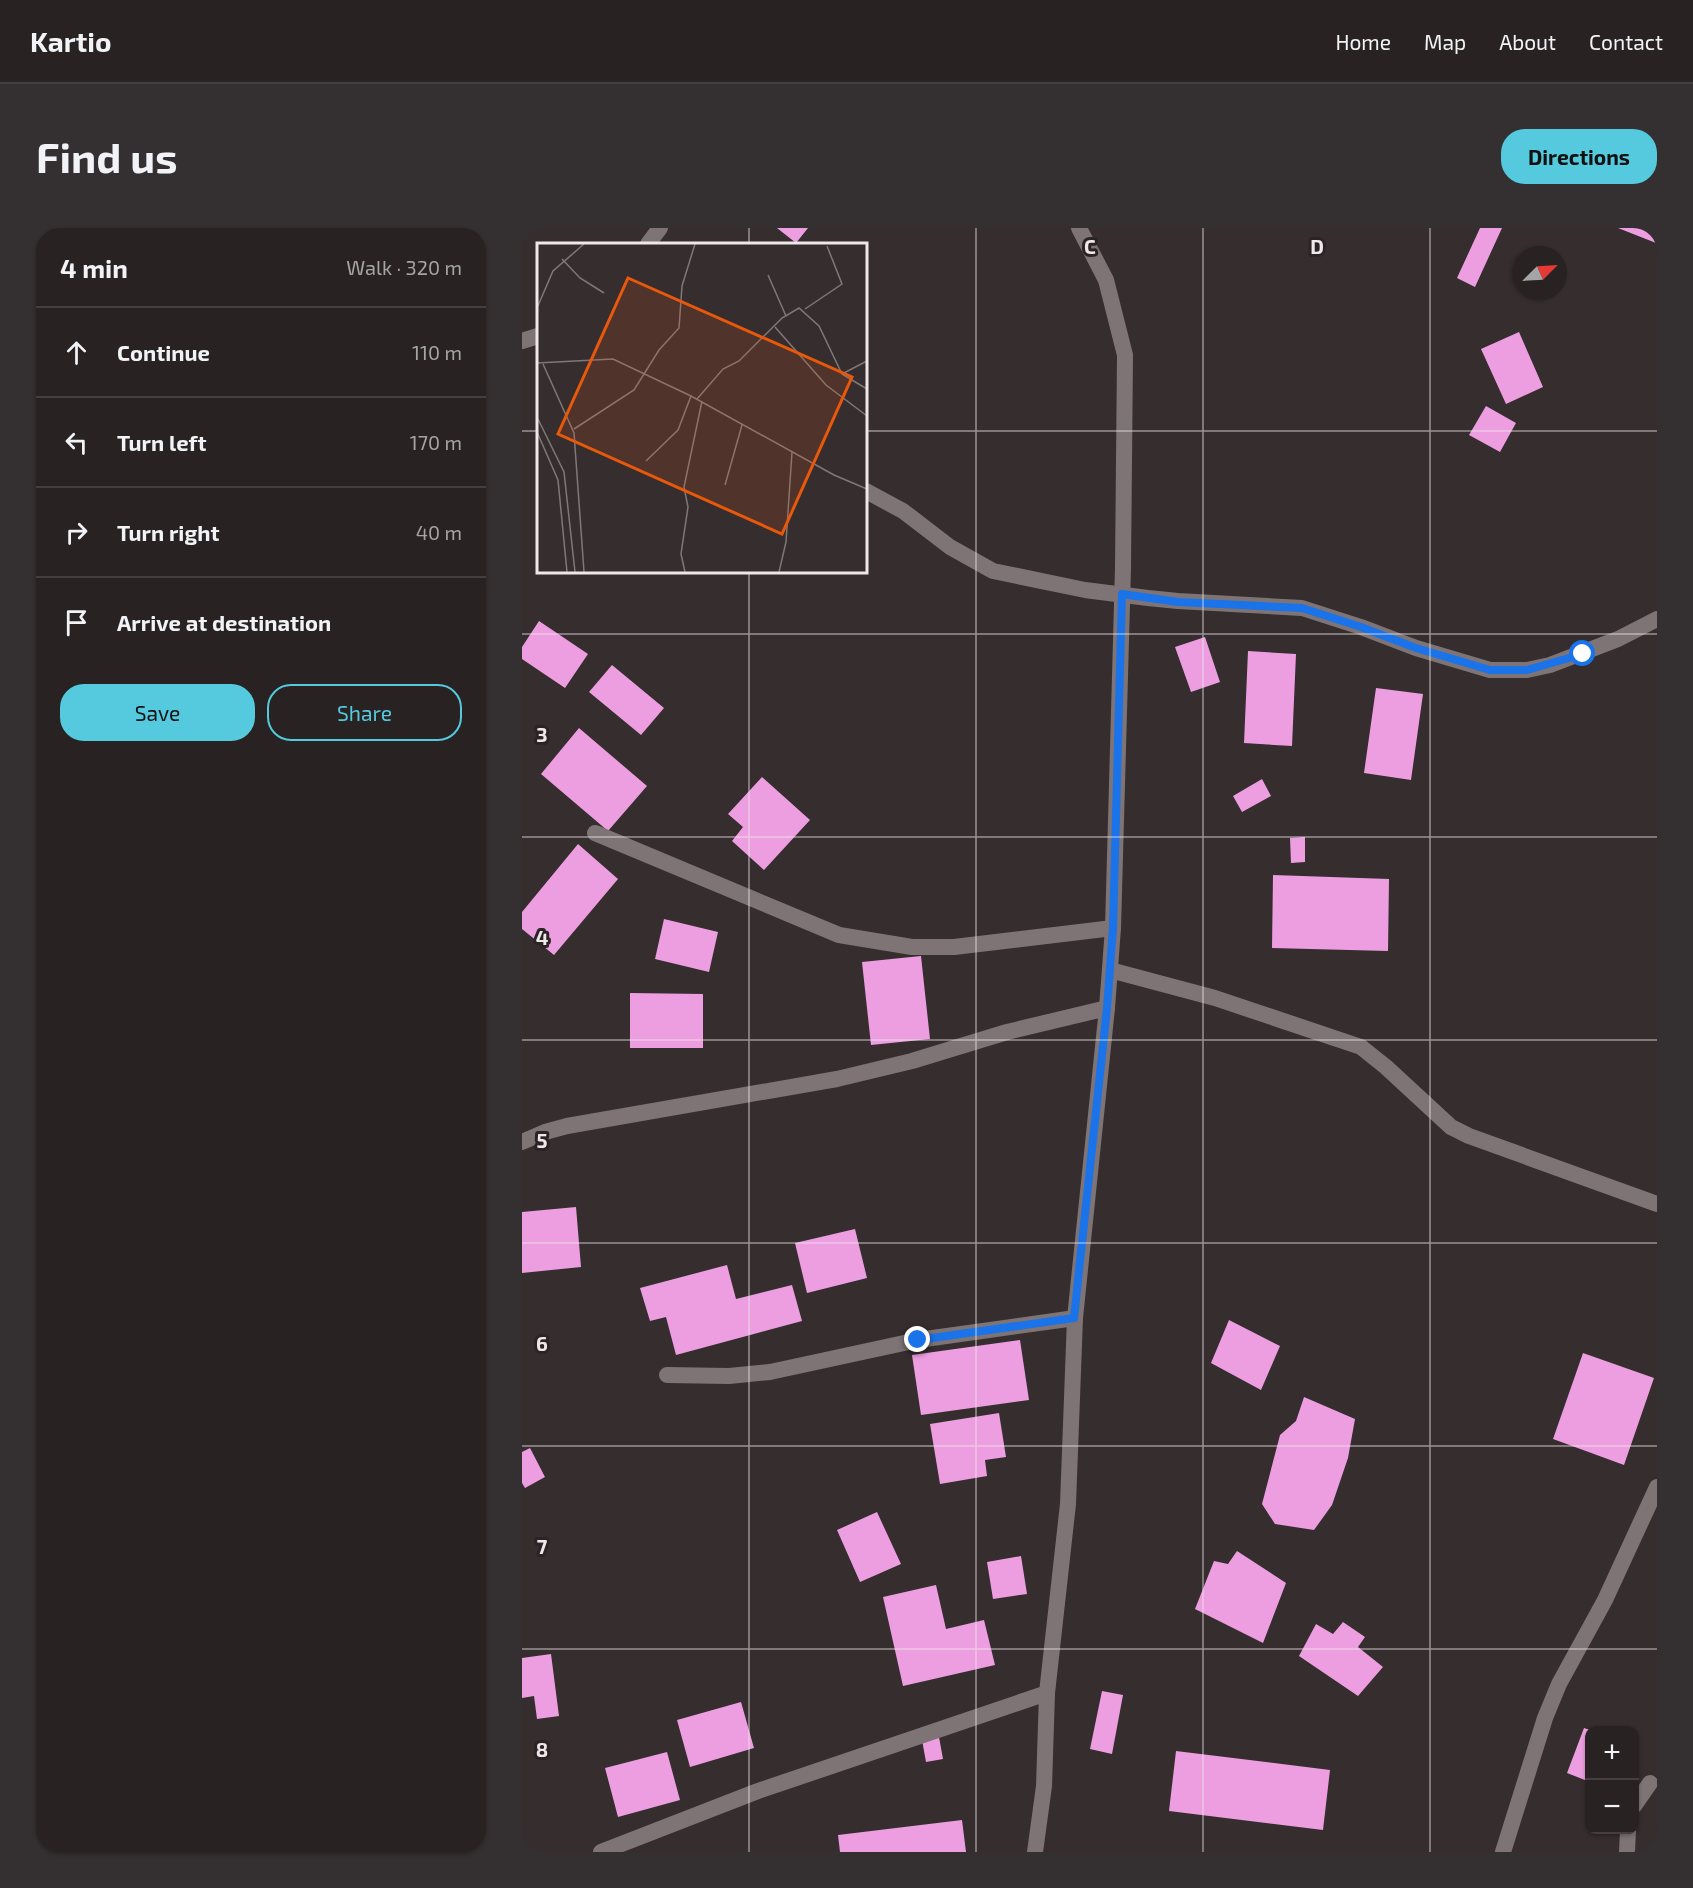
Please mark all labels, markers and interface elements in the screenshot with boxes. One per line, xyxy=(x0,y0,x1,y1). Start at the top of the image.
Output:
text: Kartio xyxy=(30,24,111,58)
text: Home xyxy=(1335,29,1391,54)
text: Map xyxy=(1424,29,1466,54)
text: About xyxy=(1499,29,1556,54)
text: Contact xyxy=(1589,29,1663,54)
button: Directions xyxy=(1501,129,1657,184)
text: Find us xyxy=(36,131,178,181)
text: C xyxy=(1084,234,1096,258)
text: D xyxy=(1310,234,1324,258)
inset map xyxy=(537,243,867,573)
north arrow xyxy=(1513,246,1567,300)
text: 4 min xyxy=(60,252,128,283)
text: Walk · 320 m xyxy=(346,255,462,279)
icon: ahead xyxy=(60,336,93,369)
text: Continue xyxy=(117,339,210,365)
text: 110 m xyxy=(412,340,462,364)
icon: left xyxy=(60,426,93,459)
text: Turn left xyxy=(117,429,206,455)
text: 170 m xyxy=(410,430,462,454)
icon: right xyxy=(60,516,93,549)
text: Turn right xyxy=(117,519,219,545)
text: 40 m xyxy=(416,520,462,544)
icon: arrive xyxy=(60,606,93,639)
text: Arrive at destination xyxy=(117,609,331,635)
route start xyxy=(1569,640,1595,666)
button: Save xyxy=(60,684,255,741)
button: Share xyxy=(267,684,462,741)
text: 3 xyxy=(536,722,548,746)
text: 4 xyxy=(536,925,549,949)
text: 5 xyxy=(536,1128,548,1152)
route end xyxy=(904,1326,930,1352)
text: 6 xyxy=(536,1331,548,1355)
text: 7 xyxy=(537,1534,548,1558)
map controls xyxy=(1585,1726,1639,1834)
button: + xyxy=(1585,1726,1639,1780)
text: 8 xyxy=(536,1737,548,1761)
button: − xyxy=(1585,1780,1639,1834)

